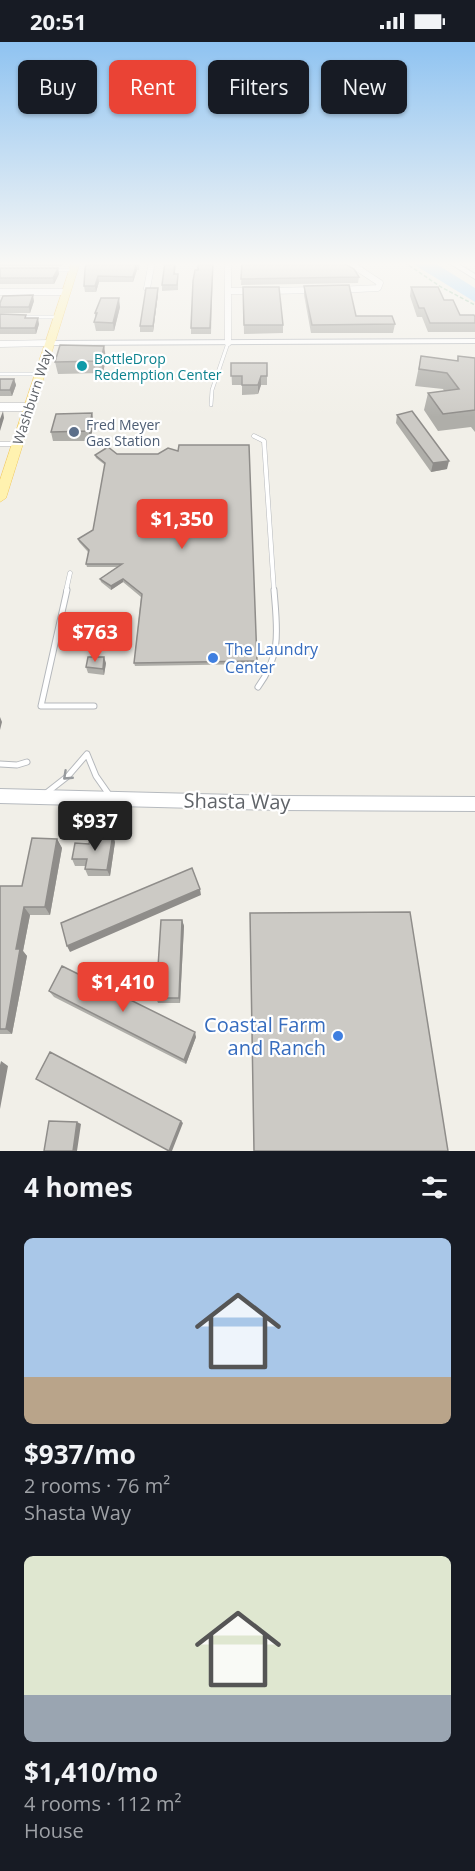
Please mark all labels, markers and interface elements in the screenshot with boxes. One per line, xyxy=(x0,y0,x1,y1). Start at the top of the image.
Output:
text: 20:51 xyxy=(30,6,87,36)
chip: Buy xyxy=(18,60,97,114)
chip: Rent xyxy=(109,60,196,114)
chip: Filters xyxy=(208,60,309,114)
chip: New xyxy=(321,60,407,114)
street label: Washburn Way xyxy=(8,346,57,447)
place label: BottleDrop Redemption Center xyxy=(94,349,222,384)
marker: BottleDrop Redemption Center xyxy=(75,359,89,373)
place label: Fred Meyer Gas Station xyxy=(86,415,160,450)
marker: Fred Meyer Gas Station xyxy=(67,425,81,439)
pin: $1,350 xyxy=(133,499,231,550)
text: $1,350 xyxy=(151,505,213,532)
pin: $763 xyxy=(59,612,131,663)
text: $763 xyxy=(72,618,118,645)
place label: The Laundry Center xyxy=(225,638,319,678)
marker: The Laundry Center xyxy=(206,651,220,665)
one-way arrow xyxy=(63,769,73,780)
street label: Shasta Way xyxy=(183,787,292,815)
pin: $937 xyxy=(59,801,131,852)
text: $937 xyxy=(72,807,118,834)
pin: $1,410 xyxy=(74,962,172,1013)
text: $1,410 xyxy=(92,968,154,995)
place label: Coastal Farm and Ranch xyxy=(204,1011,326,1061)
marker: Coastal Farm and Ranch xyxy=(331,1029,345,1043)
text: 4 homes xyxy=(24,1169,133,1205)
icon: filters xyxy=(418,1171,451,1204)
icon: home xyxy=(184,1277,292,1385)
text: $937/mo xyxy=(24,1436,136,1472)
text: 2 rooms · 76 m² xyxy=(24,1472,170,1499)
text: Shasta Way xyxy=(24,1499,131,1526)
icon: home xyxy=(184,1595,292,1703)
text: $1,410/mo xyxy=(24,1754,158,1790)
text: 4 rooms · 112 m² xyxy=(24,1790,182,1817)
text: House xyxy=(24,1817,84,1844)

